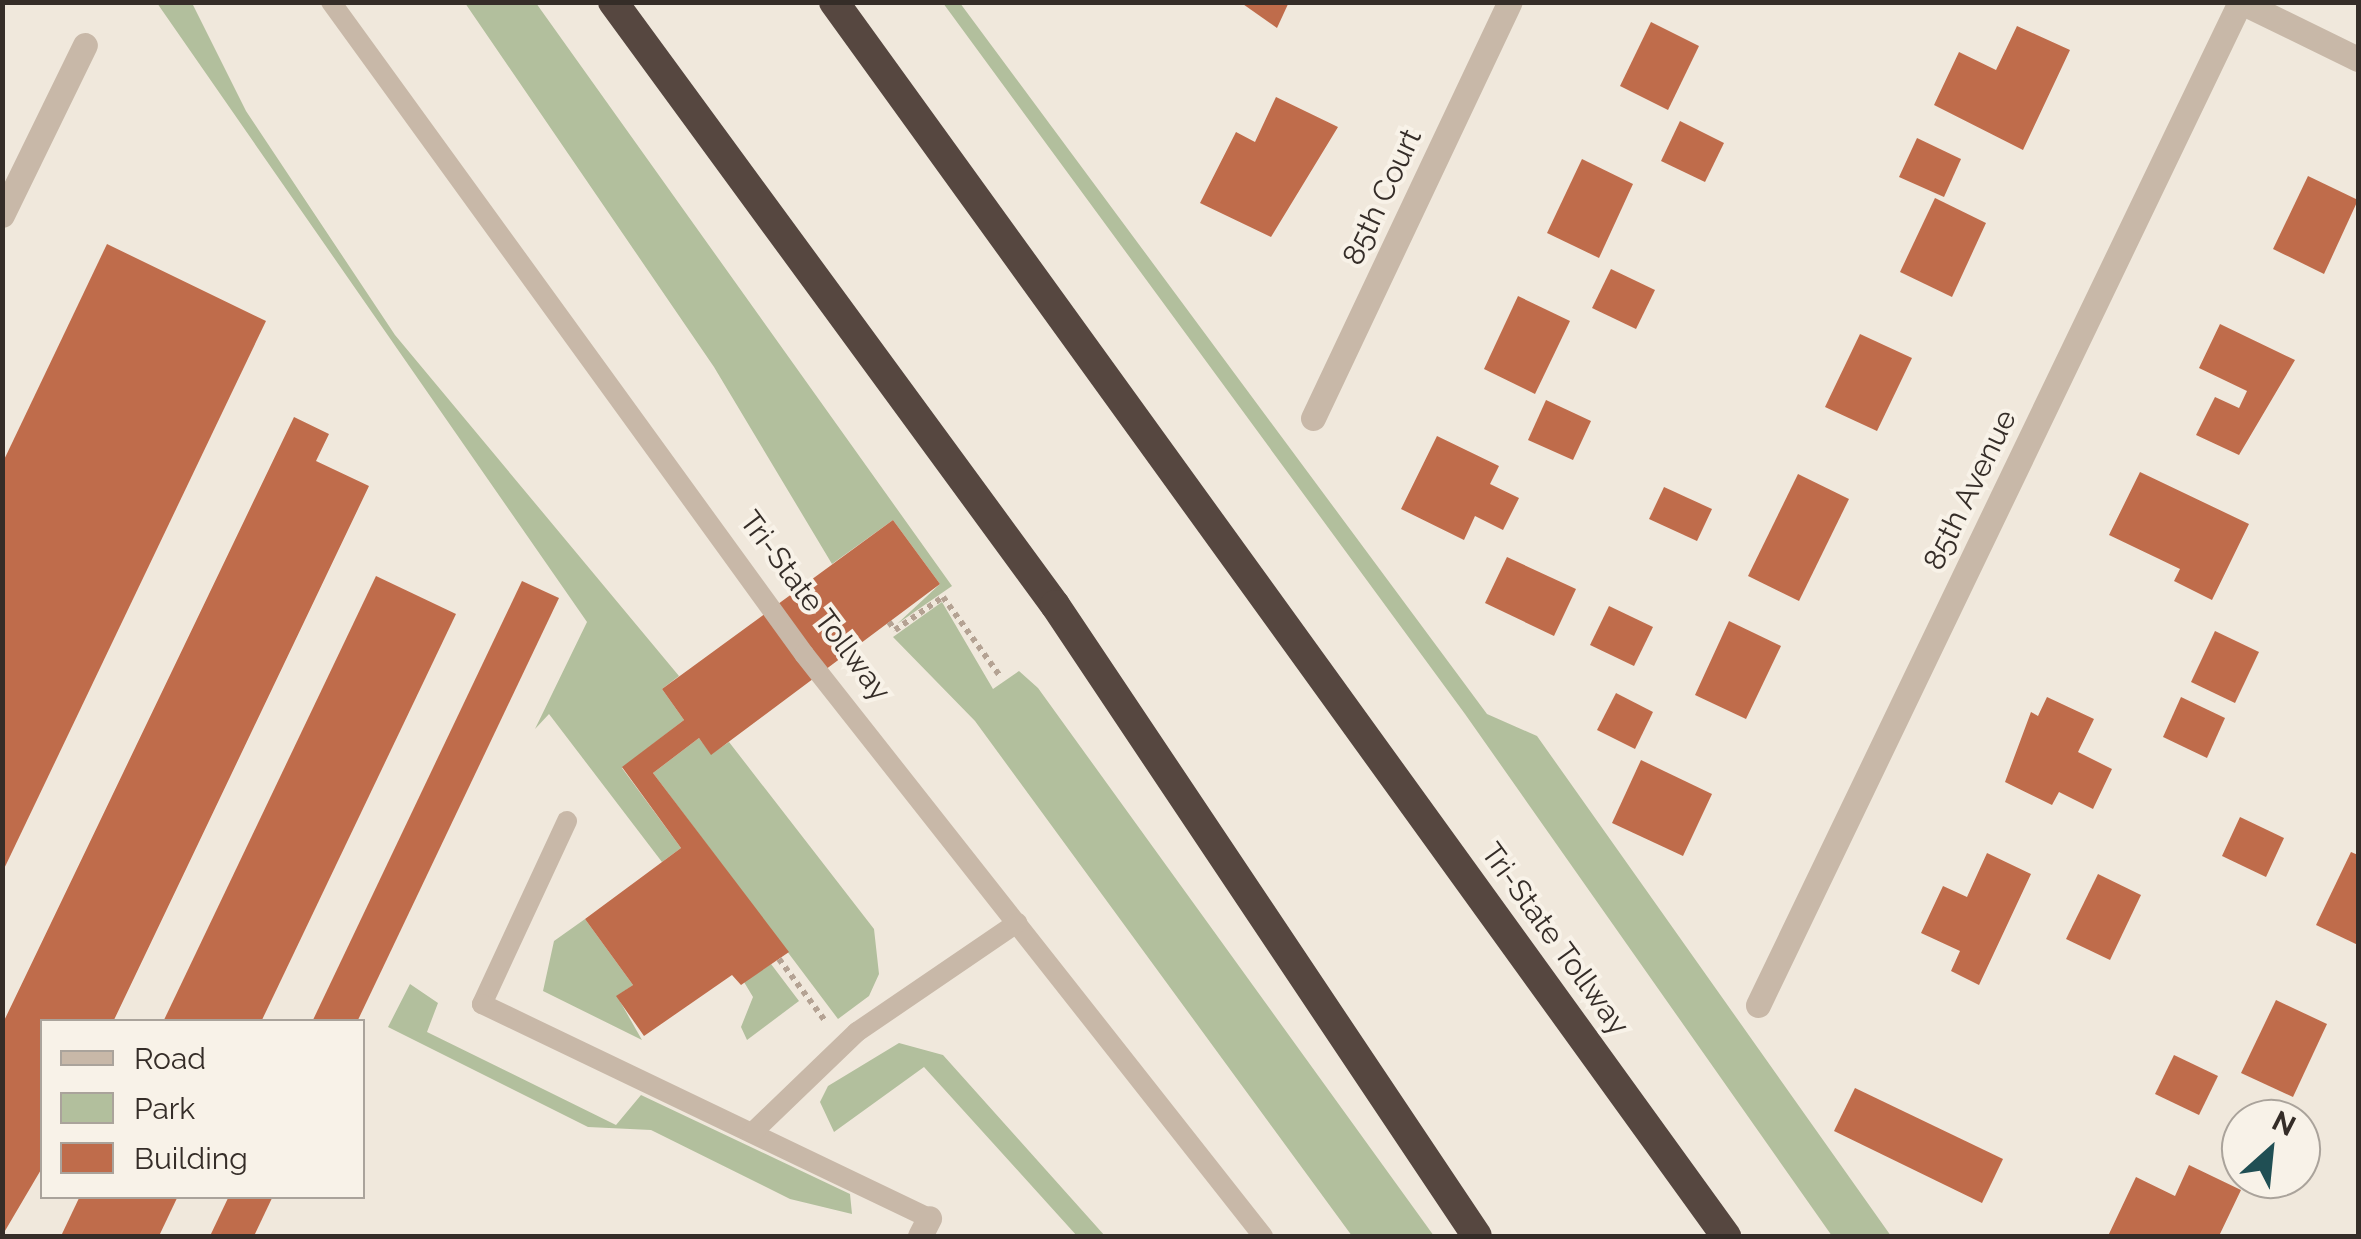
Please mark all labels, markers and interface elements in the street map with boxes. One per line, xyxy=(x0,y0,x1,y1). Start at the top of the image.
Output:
street label: 85th Court xyxy=(1335,123,1429,271)
street label: 85th Avenue xyxy=(1916,404,2024,576)
street label: Tri-State Tollway xyxy=(732,504,898,708)
street label: Tri-State Tollway xyxy=(1473,836,1637,1042)
legend xyxy=(40,1019,365,1199)
text: Road xyxy=(134,1041,206,1076)
text: Park xyxy=(134,1091,195,1126)
north arrow xyxy=(2221,1099,2321,1199)
text: N xyxy=(2267,1104,2301,1143)
text: Building xyxy=(134,1141,248,1176)

